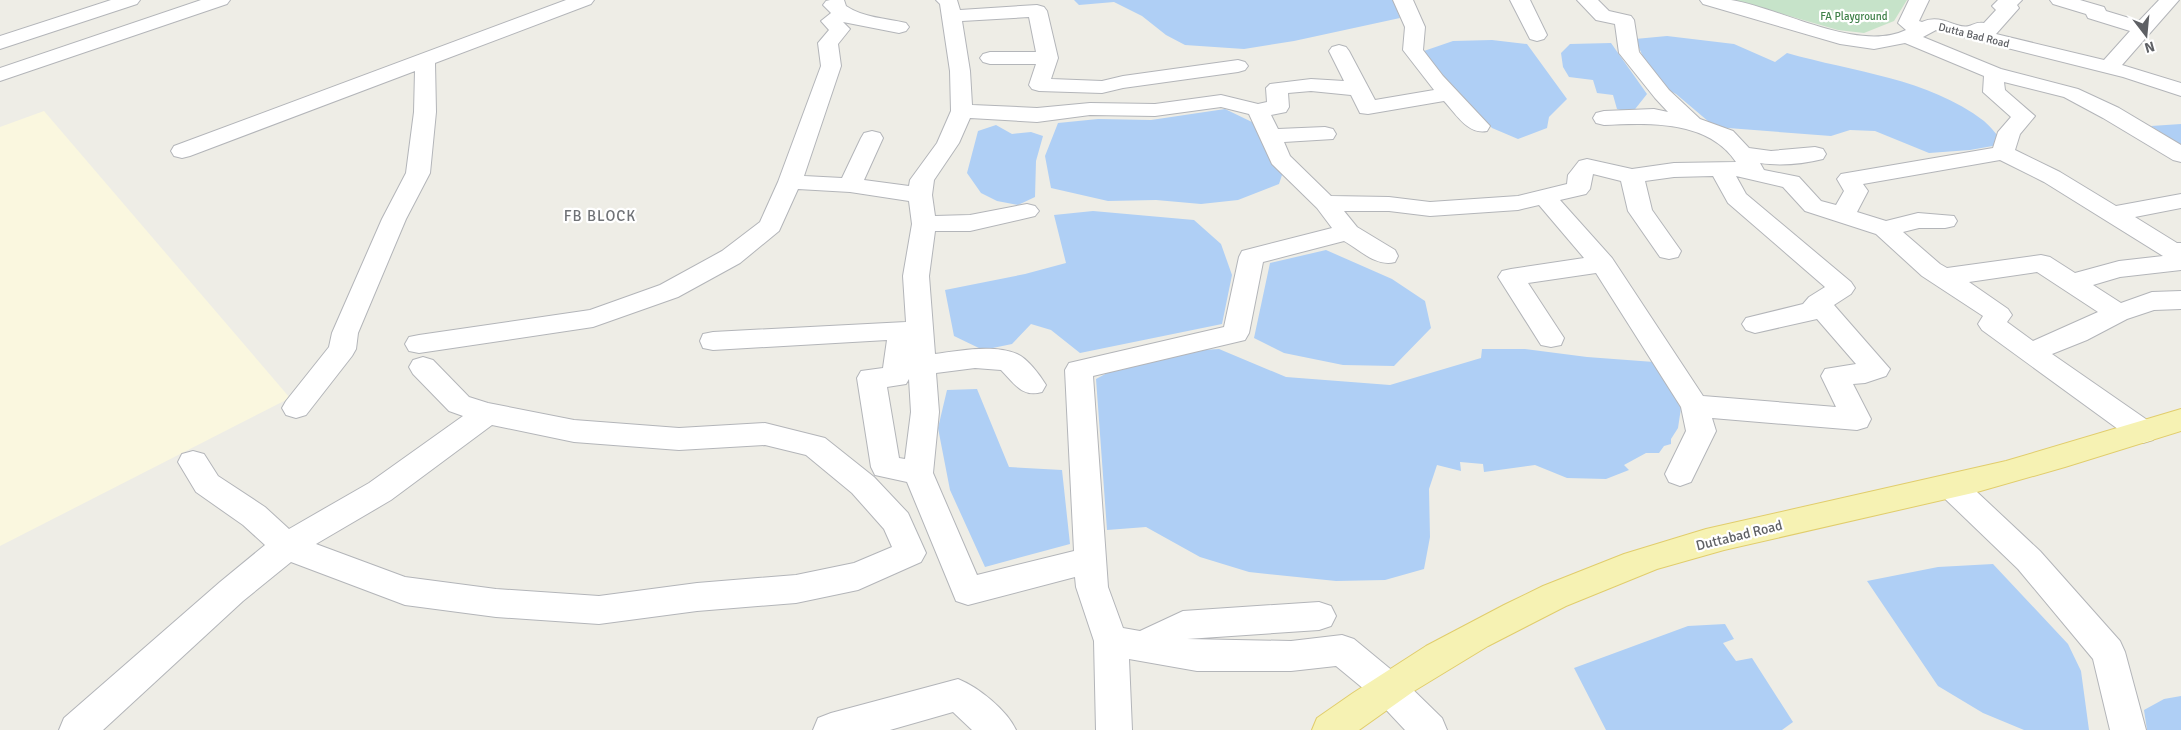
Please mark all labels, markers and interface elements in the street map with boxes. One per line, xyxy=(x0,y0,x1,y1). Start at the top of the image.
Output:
park label: FA Playground xyxy=(1820,10,1888,23)
north arrow xyxy=(2121,10,2171,60)
street label: Dutta Bad Road xyxy=(1937,20,2011,51)
text: N xyxy=(2142,38,2156,57)
district label: FB BLOCK xyxy=(564,207,636,225)
street label: Duttabad Road xyxy=(1694,517,1784,554)

